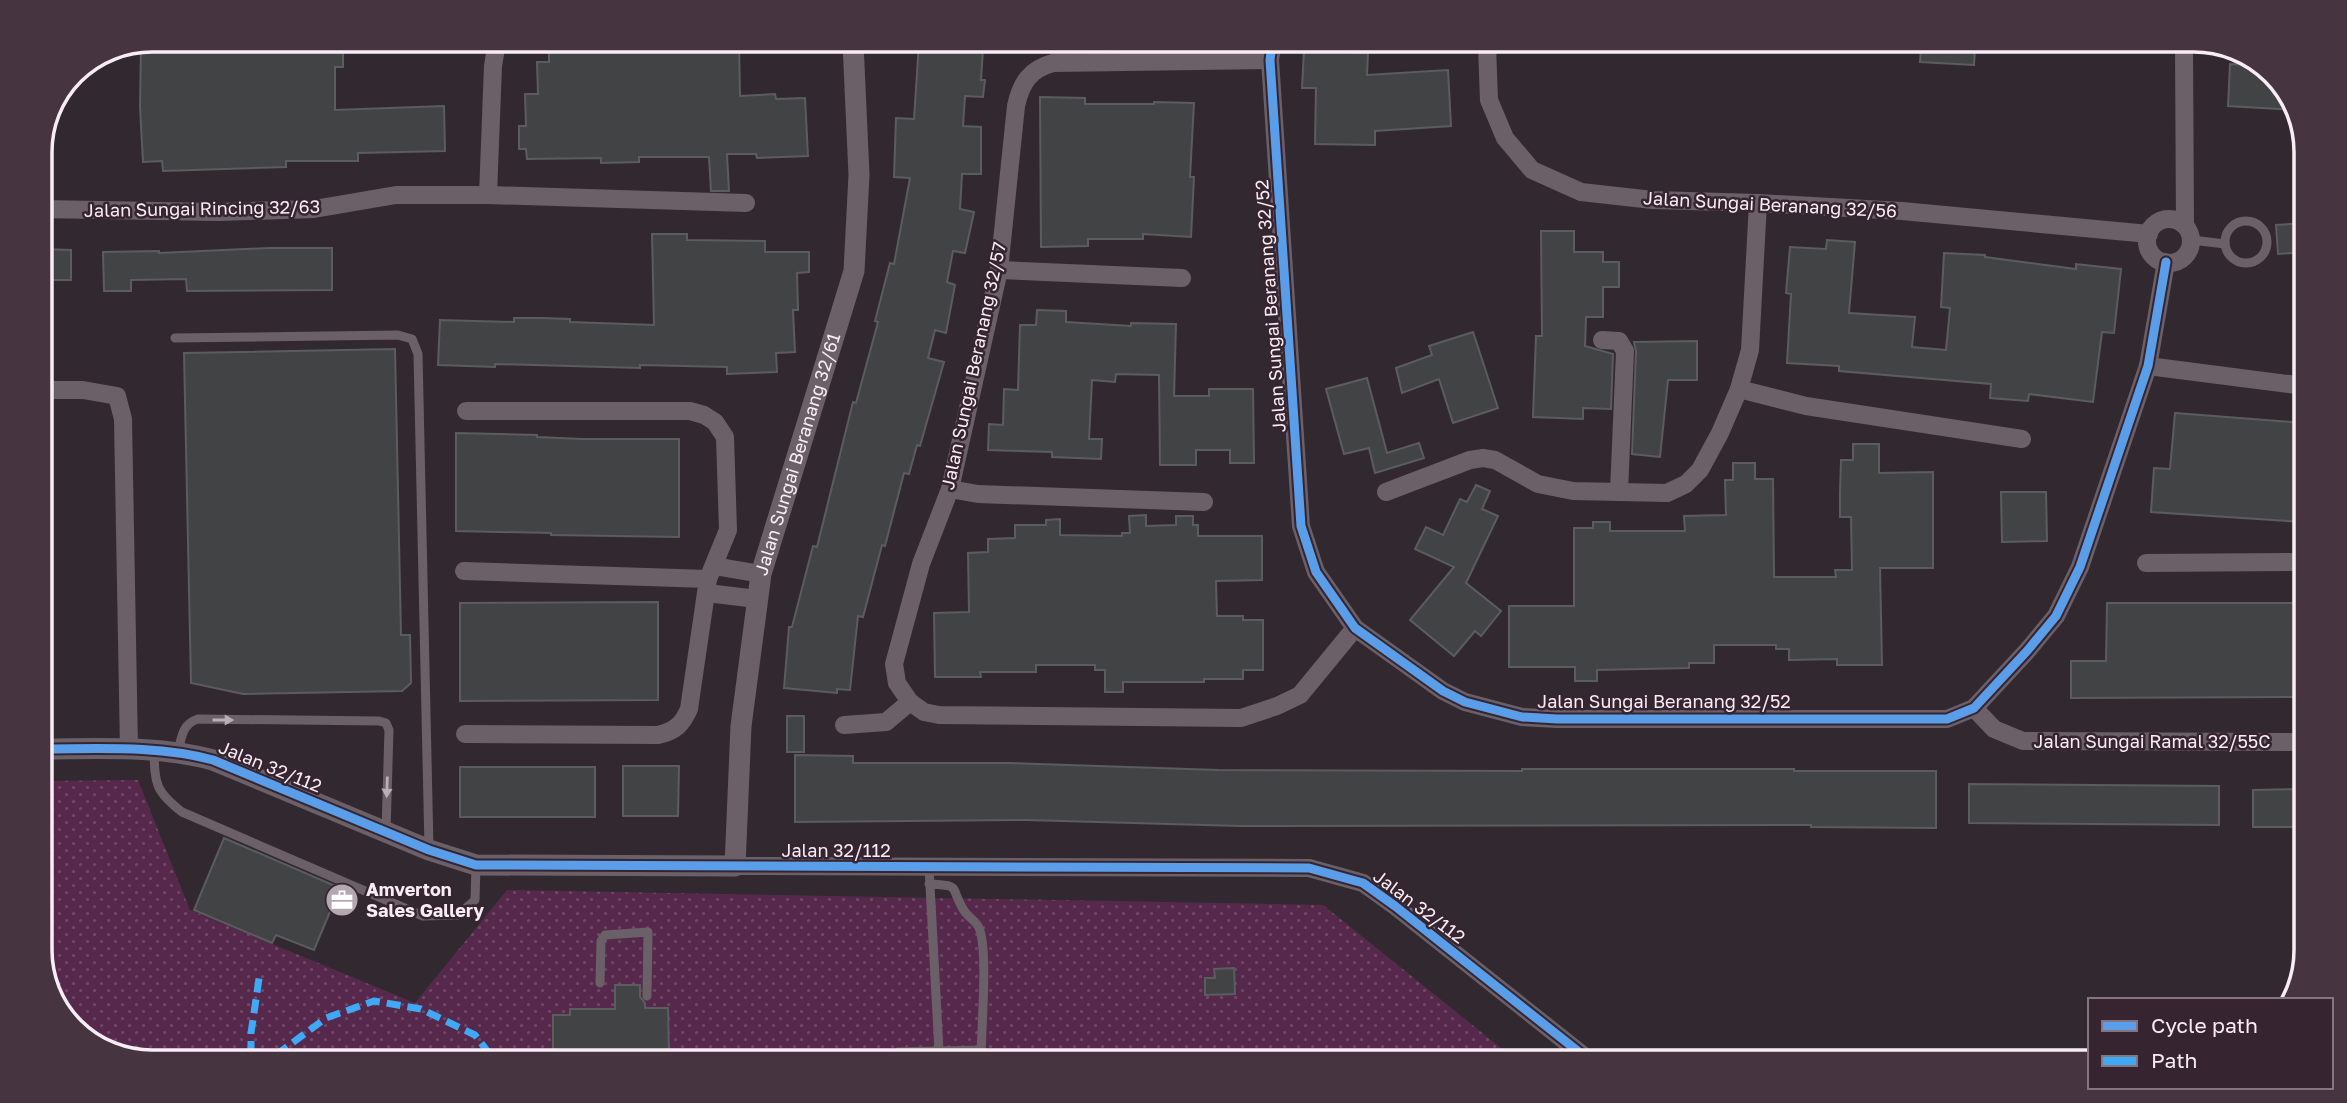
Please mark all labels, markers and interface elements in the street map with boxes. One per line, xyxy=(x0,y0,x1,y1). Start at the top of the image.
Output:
street label: Jalan Sungai Beranang 32/52 xyxy=(1250,179,1290,433)
street label: Jalan Sungai Beranang 32/56 xyxy=(1643,186,1897,222)
street label: Jalan Sungai Rincing 32/63 xyxy=(84,195,320,221)
street label: Jalan Sungai Beranang 32/57 xyxy=(936,240,1010,492)
street label: Jalan Sungai Beranang 32/61 xyxy=(749,330,844,578)
street label: Jalan Sungai Beranang 32/52 xyxy=(1537,690,1791,712)
one-way arrow xyxy=(212,714,234,725)
street label: Jalan Sungai Ramal 32/55C xyxy=(2033,730,2271,752)
street label: Jalan 32/112 xyxy=(216,735,325,797)
one-way arrow xyxy=(381,776,393,798)
street label: Jalan 32/112 xyxy=(781,839,891,861)
street label: Jalan 32/112 xyxy=(1369,865,1470,948)
place label: Amverton Sales Gallery xyxy=(366,878,484,921)
office icon: Amverton Sales Gallery xyxy=(323,881,361,919)
legend xyxy=(2088,998,2333,1089)
text: Cycle path xyxy=(2151,1012,2258,1038)
text: Path xyxy=(2151,1047,2198,1073)

